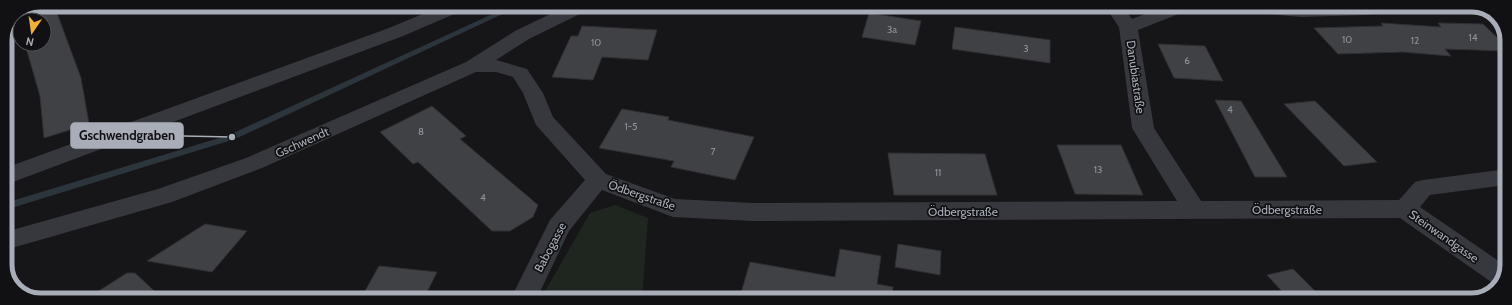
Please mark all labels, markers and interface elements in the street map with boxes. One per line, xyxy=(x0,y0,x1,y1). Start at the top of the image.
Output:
north arrow xyxy=(12,12,52,52)
house number: 3a xyxy=(887,23,897,36)
house number: 14 xyxy=(1468,31,1478,44)
house number: 10 xyxy=(1342,33,1352,46)
text: N xyxy=(24,34,35,49)
house number: 12 xyxy=(1411,34,1419,47)
house number: 10 xyxy=(591,36,601,49)
street label: Danubiastraße xyxy=(1123,39,1149,115)
house number: 3 xyxy=(1023,42,1029,55)
house number: 6 xyxy=(1184,54,1190,67)
house number: 4 xyxy=(1227,103,1233,116)
house number: 1-5 xyxy=(625,120,637,133)
callout: Gschwendgraben xyxy=(71,123,183,148)
street label: Gschwendt xyxy=(273,124,331,160)
house number: 8 xyxy=(418,125,424,138)
text: Gschwendgraben xyxy=(79,127,175,143)
house number: 7 xyxy=(710,145,716,158)
house number: 13 xyxy=(1094,163,1102,176)
house number: 11 xyxy=(935,166,941,179)
street label: Ödbergstraße xyxy=(607,177,677,213)
house number: 4 xyxy=(480,191,486,204)
street label: Ödbergstraße xyxy=(1252,202,1322,217)
street label: Ödbergstraße xyxy=(928,204,998,219)
street label: Steinwandgasse xyxy=(1406,206,1482,266)
street label: Babogasse xyxy=(531,220,569,274)

